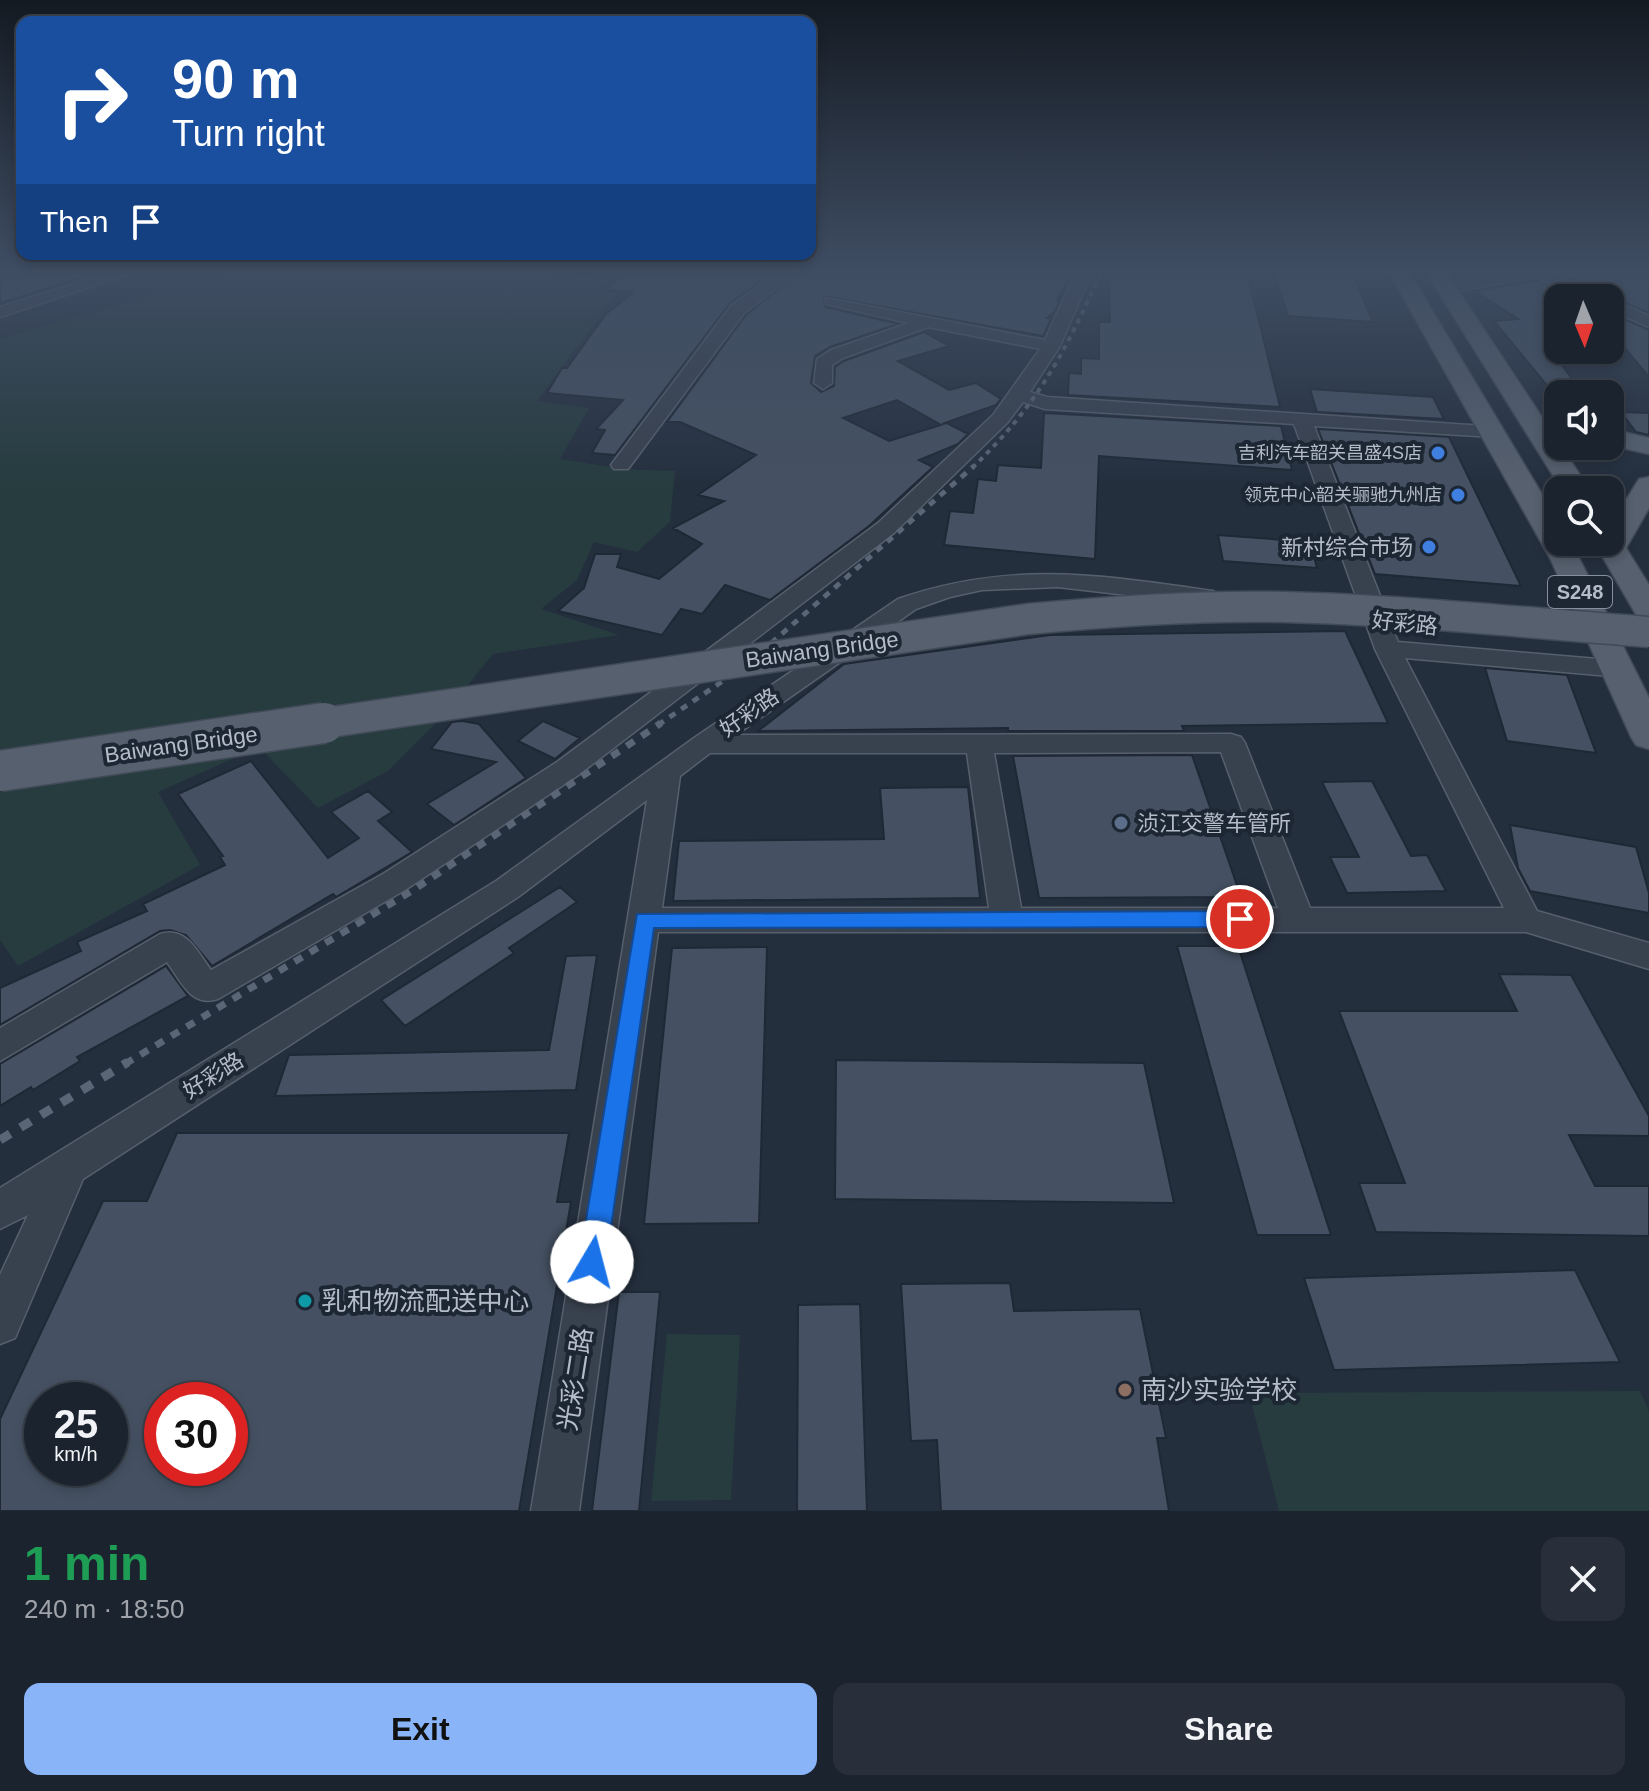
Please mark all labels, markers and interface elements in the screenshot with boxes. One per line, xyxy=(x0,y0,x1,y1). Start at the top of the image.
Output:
text: 90 m xyxy=(172,47,300,110)
icon: right xyxy=(40,48,144,152)
text: Turn right xyxy=(172,113,325,154)
icon: arrive xyxy=(124,200,168,244)
text: Then xyxy=(40,205,108,238)
north arrow xyxy=(1544,284,1624,364)
map controls xyxy=(1544,284,1624,556)
button: sound xyxy=(1544,380,1624,460)
place label: 吉利汽车韶关昌盛4S店 xyxy=(1238,443,1422,463)
marker: 吉利汽车韶关昌盛4S店 xyxy=(1429,444,1447,462)
button: search xyxy=(1544,476,1624,556)
place label: 领克中心韶关骊驰九州店 xyxy=(1244,485,1442,505)
marker: 领克中心韶关骊驰九州店 xyxy=(1449,486,1467,504)
place label: 新村综合市场 xyxy=(1281,535,1413,560)
marker: 新村综合市场 xyxy=(1420,538,1438,556)
road number: S248 xyxy=(1548,576,1612,608)
street label: 好彩路 xyxy=(1371,608,1439,639)
street label: Baiwang Bridge xyxy=(744,626,900,673)
street label: 好彩路 xyxy=(715,683,783,742)
street label: Baiwang Bridge xyxy=(103,721,259,768)
place label: 浈江交警车管所 xyxy=(1137,811,1291,836)
marker: 浈江交警车管所 xyxy=(1112,814,1130,832)
pin xyxy=(1206,885,1274,953)
icon: arrive xyxy=(1218,897,1262,941)
street label: 好彩路 xyxy=(179,1047,248,1104)
position arrow xyxy=(550,1220,634,1304)
place label: 乳和物流配送中心 xyxy=(321,1286,529,1316)
marker: 乳和物流配送中心 xyxy=(296,1292,314,1310)
street label: 光彩二路 xyxy=(552,1325,598,1433)
place label: 南沙实验学校 xyxy=(1141,1375,1297,1405)
marker: 南沙实验学校 xyxy=(1116,1381,1134,1399)
speed limit sign: 30 xyxy=(144,1382,248,1486)
text: 25 xyxy=(54,1402,98,1446)
text: km/h xyxy=(54,1443,98,1465)
text: 1 min xyxy=(24,1537,149,1590)
button: close xyxy=(1541,1537,1625,1621)
text: 240 m · 18:50 xyxy=(24,1594,184,1624)
button: Exit xyxy=(24,1683,817,1775)
button: Share xyxy=(833,1683,1625,1775)

